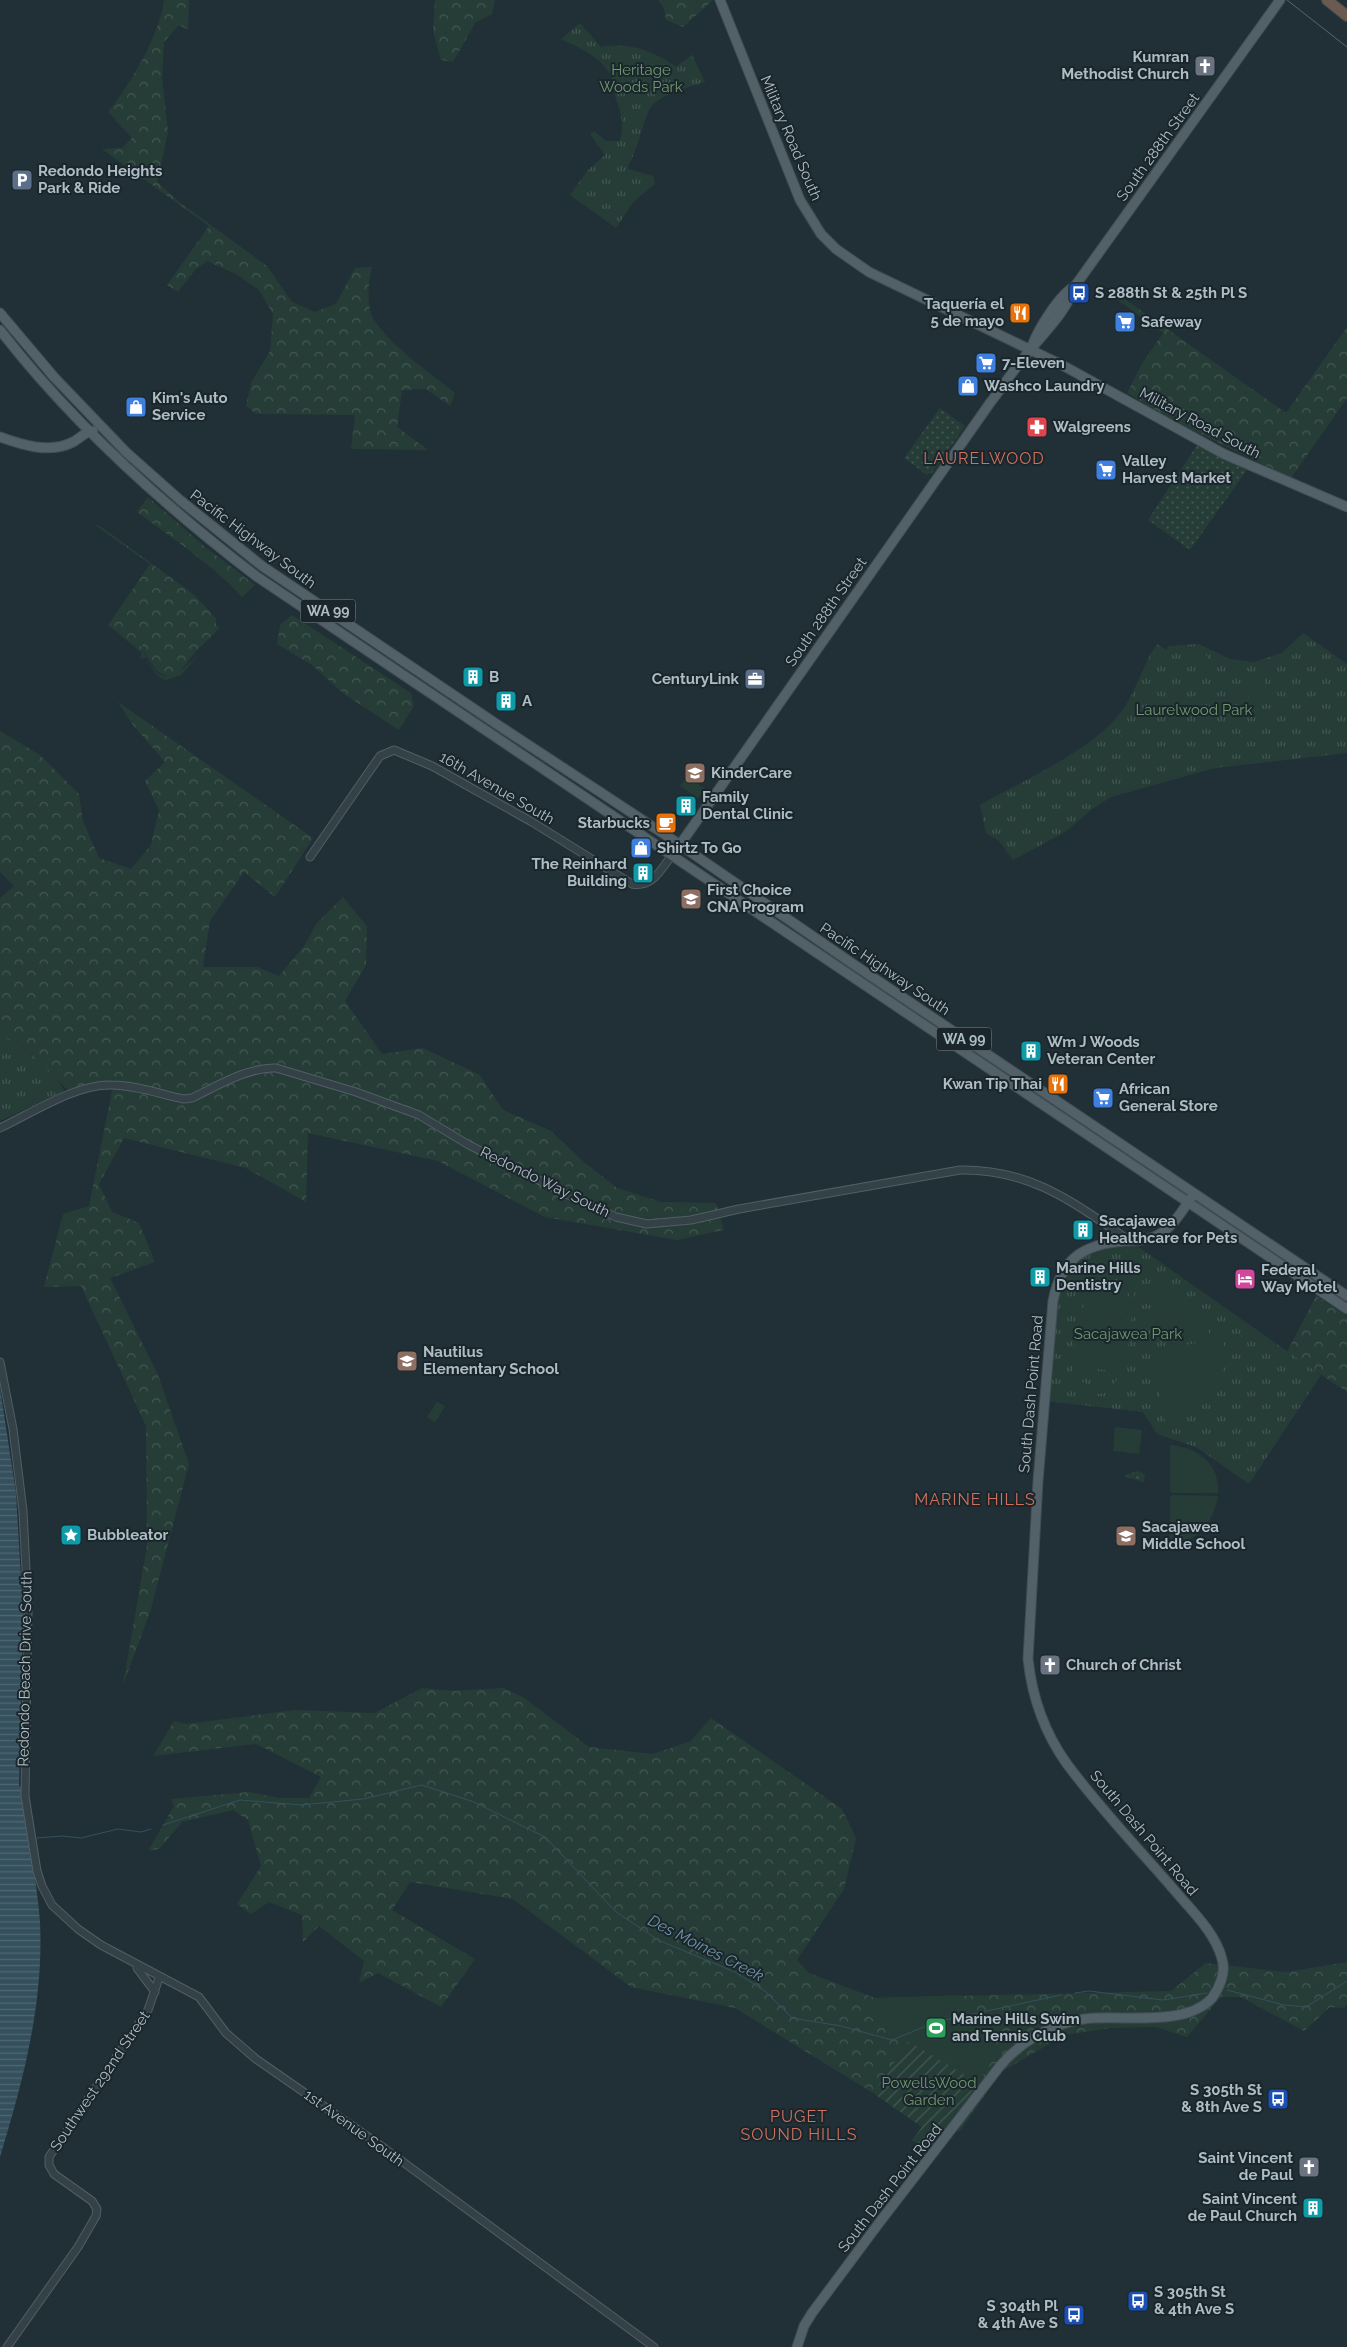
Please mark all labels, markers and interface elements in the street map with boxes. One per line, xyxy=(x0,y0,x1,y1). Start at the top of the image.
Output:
place label: Kumran Methodist Church xyxy=(1061,48,1189,83)
church icon: Kumran Methodist Church xyxy=(1193,54,1217,78)
park label: Heritage Woods Park xyxy=(599,61,683,96)
street label: Military Road South xyxy=(756,73,826,203)
street label: South 288th Street xyxy=(1113,89,1203,205)
place label: Redondo Heights Park & Ride xyxy=(38,162,162,197)
parking icon: Redondo Heights Park & Ride xyxy=(10,168,34,192)
bus stop icon: S 288th St & 25th Pl S xyxy=(1067,281,1091,305)
place label: S 288th St & 25th Pl S xyxy=(1095,284,1247,302)
place label: Taquería el 5 de mayo xyxy=(924,295,1004,330)
restaurant icon: Taquería el 5 de mayo xyxy=(1008,301,1032,325)
supermarket icon: Safeway xyxy=(1113,310,1137,334)
place label: Safeway xyxy=(1141,313,1203,331)
supermarket icon: 7-Eleven xyxy=(974,351,998,375)
place label: 7-Eleven xyxy=(1002,354,1065,372)
shop icon: Washco Laundry xyxy=(956,374,980,398)
place label: Washco Laundry xyxy=(984,377,1105,395)
street label: Military Road South xyxy=(1136,384,1264,462)
place label: Kim's Auto Service xyxy=(152,389,228,424)
shop icon: Kim's Auto Service xyxy=(124,395,148,419)
pharmacy icon: Walgreens xyxy=(1025,415,1049,439)
place label: Walgreens xyxy=(1053,418,1131,436)
district label: LAURELWOOD xyxy=(923,449,1045,468)
place label: Valley Harvest Market xyxy=(1122,452,1231,487)
supermarket icon: Valley Harvest Market xyxy=(1094,458,1118,482)
street label: Pacific Highway South xyxy=(187,486,319,592)
street label: South 288th Street xyxy=(782,554,870,670)
road number: WA 99 xyxy=(300,600,356,622)
building icon: B xyxy=(461,665,485,689)
office icon: CenturyLink xyxy=(743,667,767,691)
place label: B xyxy=(489,668,499,686)
place label: CenturyLink xyxy=(652,670,740,688)
building icon: A xyxy=(494,689,518,713)
place label: A xyxy=(522,692,533,710)
park label: Laurelwood Park xyxy=(1135,701,1253,719)
street label: 16th Avenue South xyxy=(436,748,558,828)
school or university icon: KinderCare xyxy=(683,761,707,785)
place label: KinderCare xyxy=(711,764,792,782)
place label: Family Dental Clinic xyxy=(702,788,794,823)
building icon: Family Dental Clinic xyxy=(674,794,698,818)
cafe icon: Starbucks xyxy=(654,811,678,835)
place label: Starbucks xyxy=(578,814,650,832)
shop icon: Shirtz To Go xyxy=(629,836,653,860)
place label: Shirtz To Go xyxy=(657,839,742,857)
place label: The Reinhard Building xyxy=(531,855,627,890)
building icon: The Reinhard Building xyxy=(631,861,655,885)
place label: First Choice CNA Program xyxy=(707,881,804,916)
school or university icon: First Choice CNA Program xyxy=(679,887,703,911)
street label: Pacific Highway South xyxy=(817,919,953,1019)
road number: WA 99 xyxy=(936,1028,992,1050)
place label: Wm J Woods Veteran Center xyxy=(1047,1033,1156,1068)
building icon: Wm J Woods Veteran Center xyxy=(1019,1039,1043,1063)
restaurant icon: Kwan Tip Thai xyxy=(1046,1072,1070,1096)
place label: Kwan Tip Thai xyxy=(943,1075,1042,1093)
place label: African General Store xyxy=(1119,1080,1218,1115)
supermarket icon: African General Store xyxy=(1091,1086,1115,1110)
street label: Redondo Way South xyxy=(477,1143,613,1221)
place label: Sacajawea Healthcare for Pets xyxy=(1099,1212,1237,1247)
building icon: Sacajawea Healthcare for Pets xyxy=(1071,1218,1095,1242)
place label: Marine Hills Dentistry xyxy=(1056,1259,1141,1294)
place label: Federal Way Motel xyxy=(1261,1261,1337,1296)
building icon: Marine Hills Dentistry xyxy=(1028,1265,1052,1289)
hotel icon: Federal Way Motel xyxy=(1233,1267,1257,1291)
street label: South Dash Point Road xyxy=(1015,1314,1047,1474)
park label: Sacajawea Park xyxy=(1074,1325,1182,1343)
place label: Nautilus Elementary School xyxy=(423,1343,559,1378)
school or university icon: Nautilus Elementary School xyxy=(395,1349,419,1373)
district label: MARINE HILLS xyxy=(914,1490,1036,1509)
place label: Sacajawea Middle School xyxy=(1142,1518,1245,1553)
place icon: Bubbleator xyxy=(59,1523,83,1547)
school or university icon: Sacajawea Middle School xyxy=(1114,1524,1138,1548)
place label: Bubbleator xyxy=(87,1526,168,1544)
street label: Redondo Beach Drive South xyxy=(14,1571,36,1767)
church icon: Church of Christ xyxy=(1038,1653,1062,1677)
place label: Church of Christ xyxy=(1066,1656,1182,1674)
street label: South Dash Point Road xyxy=(1086,1767,1202,1899)
water label: Des Moines Creek xyxy=(645,1911,767,1986)
street label: Southwest 292nd Street xyxy=(46,2007,154,2155)
place label: Marine Hills Swim and Tennis Club xyxy=(952,2010,1080,2045)
sports icon: Marine Hills Swim and Tennis Club xyxy=(924,2016,948,2040)
park label: PowellsWood Garden xyxy=(881,2074,977,2109)
place label: S 305th St & 8th Ave S xyxy=(1181,2081,1262,2116)
street label: 1st Avenue South xyxy=(300,2086,408,2170)
bus stop icon: S 305th St & 8th Ave S xyxy=(1266,2087,1290,2111)
district label: PUGET SOUND HILLS xyxy=(741,2107,857,2144)
street label: South Dash Point Road xyxy=(834,2120,946,2256)
place label: Saint Vincent de Paul xyxy=(1198,2149,1293,2184)
church icon: Saint Vincent de Paul xyxy=(1297,2155,1321,2179)
place label: Saint Vincent de Paul Church xyxy=(1188,2190,1297,2225)
building icon: Saint Vincent de Paul Church xyxy=(1301,2196,1325,2220)
place label: S 305th St & 4th Ave S xyxy=(1154,2283,1234,2318)
bus stop icon: S 305th St & 4th Ave S xyxy=(1126,2289,1150,2313)
place label: S 304th Pl & 4th Ave S xyxy=(978,2297,1058,2332)
bus stop icon: S 304th Pl & 4th Ave S xyxy=(1062,2303,1086,2327)

